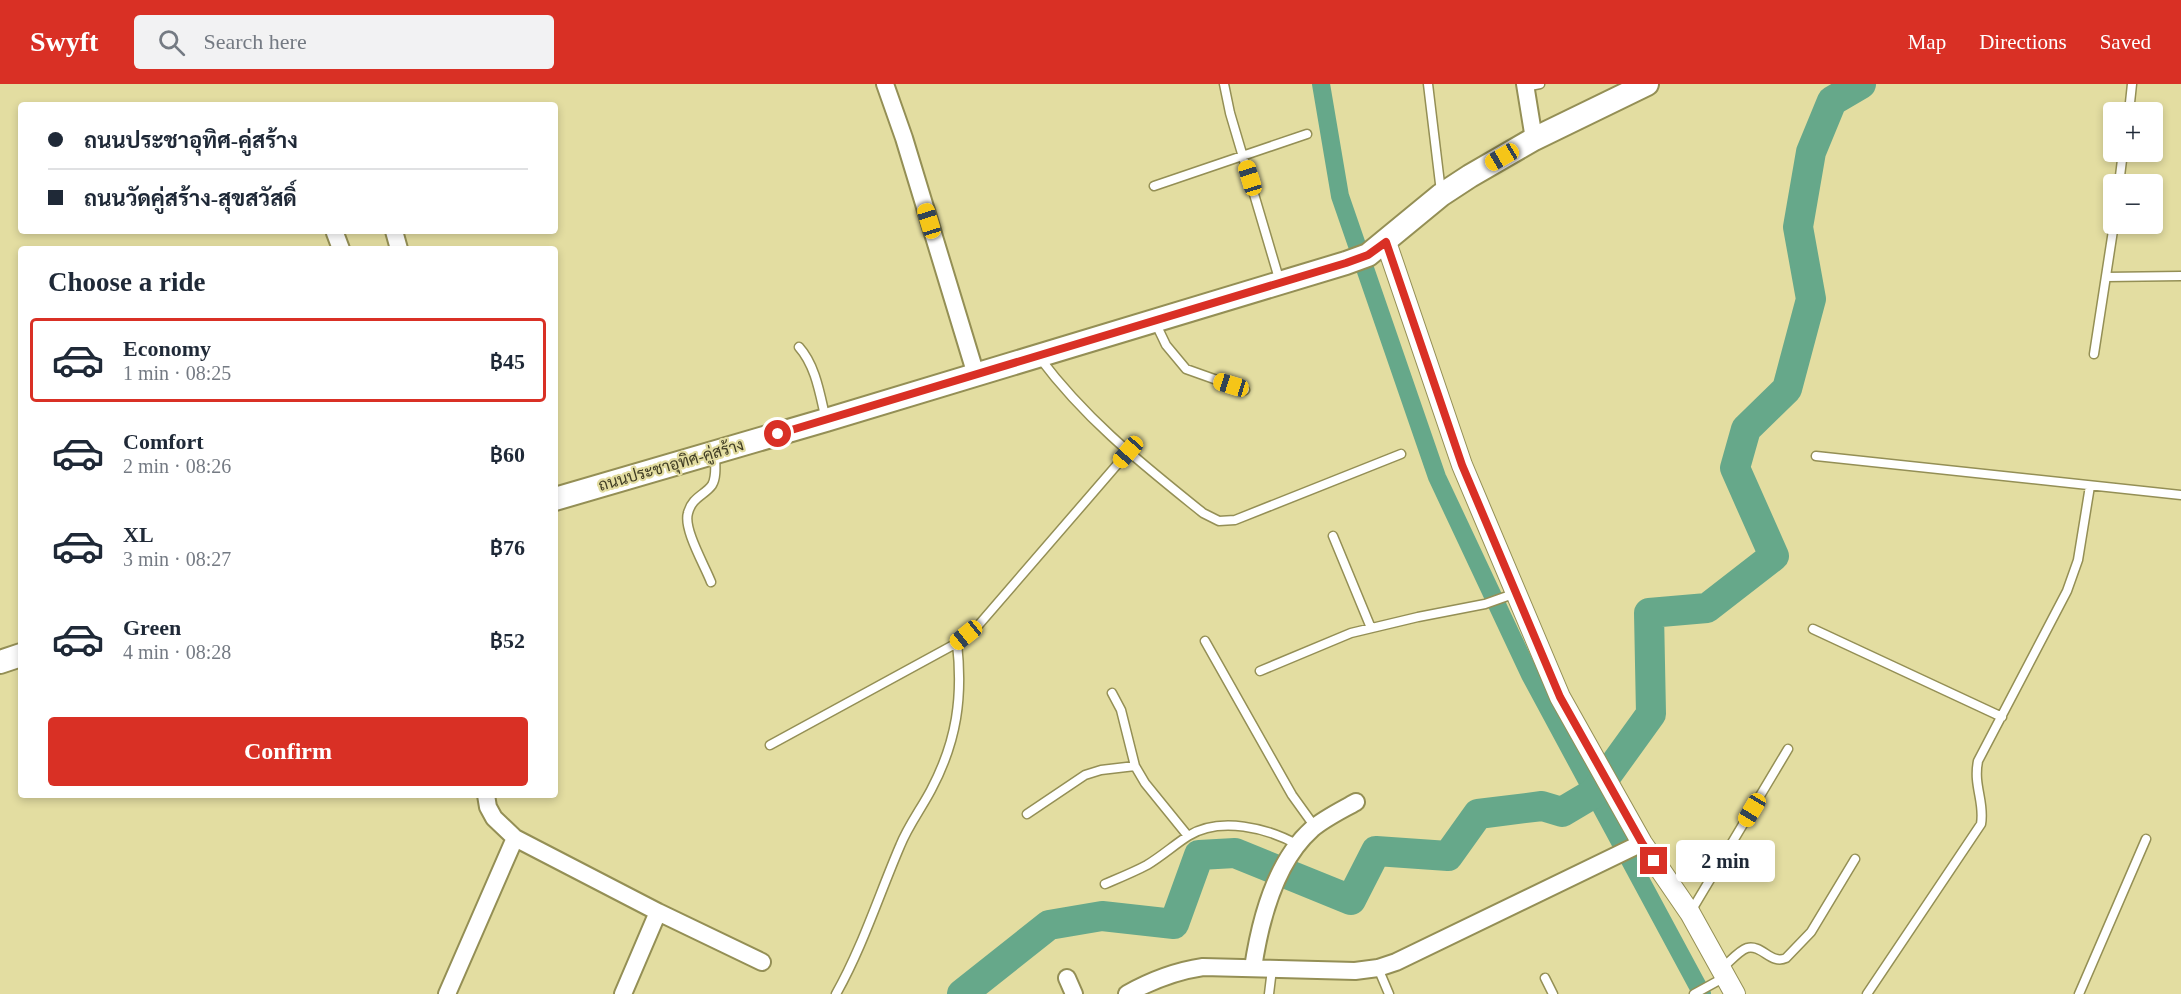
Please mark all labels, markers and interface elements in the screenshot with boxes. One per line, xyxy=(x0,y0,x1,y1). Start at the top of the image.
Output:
search box xyxy=(134,15,554,69)
text: Swyft xyxy=(30,26,98,57)
icon: search xyxy=(155,26,188,59)
text: Search here xyxy=(203,29,307,54)
text: Map xyxy=(1908,30,1946,54)
text: Directions xyxy=(1979,30,2067,54)
text: Saved xyxy=(2100,30,2151,54)
map controls xyxy=(2103,102,2163,234)
button: + xyxy=(2103,102,2163,162)
text: ถนนประชาอุทิศ-คู่สร้าง xyxy=(84,128,298,153)
car xyxy=(1482,140,1522,174)
car xyxy=(1236,158,1264,198)
button: − xyxy=(2103,174,2163,234)
text: ถนนวัดคู่สร้าง-สุขสวัสดิ์ xyxy=(84,186,297,211)
car xyxy=(915,201,943,241)
text: Choose a ride xyxy=(48,267,206,297)
icon: car xyxy=(51,333,105,387)
text: Economy xyxy=(123,336,211,361)
text: ฿45 xyxy=(490,349,525,374)
text: 1 min · 08:25 xyxy=(123,362,231,384)
car xyxy=(1211,371,1251,399)
route start xyxy=(764,420,791,447)
icon: car xyxy=(51,426,105,480)
text: Comfort xyxy=(123,429,204,454)
car xyxy=(1109,433,1147,471)
street label: ถนนประชาอุทิศ-คู่สร้าง xyxy=(596,434,746,497)
text: ฿60 xyxy=(490,442,525,467)
text: 2 min · 08:26 xyxy=(123,455,231,477)
icon: car xyxy=(51,519,105,573)
text: XL xyxy=(123,522,154,547)
text: ฿76 xyxy=(490,535,525,560)
text: 3 min · 08:27 xyxy=(123,548,231,570)
icon: car xyxy=(51,612,105,666)
text: Green xyxy=(123,615,181,640)
car xyxy=(946,617,986,653)
text: ฿52 xyxy=(490,628,525,653)
text: 4 min · 08:28 xyxy=(123,641,231,663)
button: Confirm xyxy=(48,717,528,786)
car xyxy=(1735,790,1769,830)
callout: 2 min xyxy=(1675,840,1774,882)
route end xyxy=(1640,847,1667,874)
text: 2 min xyxy=(1701,850,1750,872)

